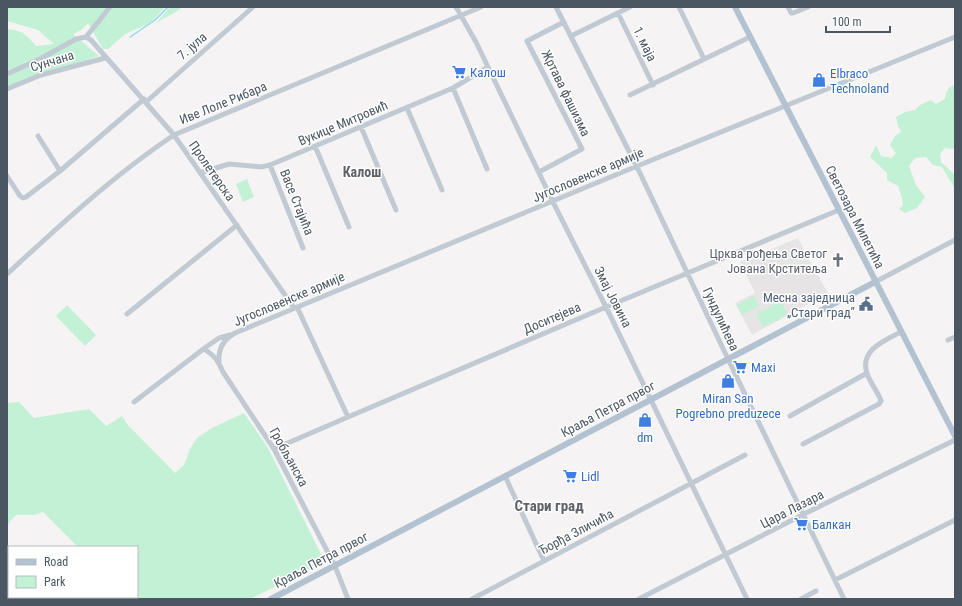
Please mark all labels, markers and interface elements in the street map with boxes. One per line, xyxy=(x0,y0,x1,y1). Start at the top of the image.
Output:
scale bar xyxy=(826,8,890,34)
text: 100 m xyxy=(832,15,862,29)
street label: 1. маја xyxy=(630,24,660,64)
street label: 7. јула xyxy=(174,29,210,63)
street label: Сунчана xyxy=(28,47,76,75)
street label: Жртава фашизма xyxy=(539,47,593,139)
supermarket icon: Калош xyxy=(451,64,467,80)
place label: Калош xyxy=(470,65,506,80)
place label: Elbraco Technoland xyxy=(830,66,889,96)
shop icon: Elbraco Technoland xyxy=(811,72,827,88)
street label: Иве Лоле Рибара xyxy=(177,79,269,127)
street label: Вукице Митровић xyxy=(296,97,390,149)
street label: Пролетерска xyxy=(186,138,238,204)
street label: Југословенске армије xyxy=(530,145,646,205)
street label: Светозара Милетића xyxy=(823,163,887,271)
district label: Калош xyxy=(343,164,381,180)
street label: Васе Стајића xyxy=(277,167,317,237)
place label: Црква рођења Светог Јована Крститеља xyxy=(710,246,827,276)
church icon: Црква рођења Светог Јована Крститеља xyxy=(830,252,846,268)
street label: Змај Јовина xyxy=(591,264,635,330)
street label: Југословенске армије xyxy=(231,269,347,329)
street label: Гундулићева xyxy=(700,285,742,353)
place label: Месна заједница „Стари град” xyxy=(763,290,855,320)
public building icon: Месна заједница „Стари град” xyxy=(858,296,874,312)
street label: Доситејева xyxy=(521,299,583,337)
supermarket icon: Maxi xyxy=(732,359,748,375)
place label: Maxi xyxy=(751,360,776,375)
shop icon: Miran San Pogrebno preduzece xyxy=(720,373,736,389)
street label: Краља Петра првог xyxy=(558,378,658,440)
place label: Miran San Pogrebno preduzece xyxy=(675,391,781,421)
shop icon: dm xyxy=(637,412,653,428)
street label: Гробљанска xyxy=(267,425,311,489)
place label: dm xyxy=(637,430,653,445)
supermarket icon: Lidl xyxy=(562,468,578,484)
place label: Lidl xyxy=(581,469,600,484)
street label: Цара Лазара xyxy=(758,487,826,531)
district label: Стари град xyxy=(514,497,584,515)
street label: Ђорђа Зличића xyxy=(536,506,616,558)
supermarket icon: Балкан xyxy=(793,516,809,532)
place label: Балкан xyxy=(812,517,851,532)
street label: Краља Петра првог xyxy=(271,529,371,591)
legend xyxy=(8,546,138,598)
text: Road xyxy=(44,555,68,569)
text: Park xyxy=(44,575,66,589)

